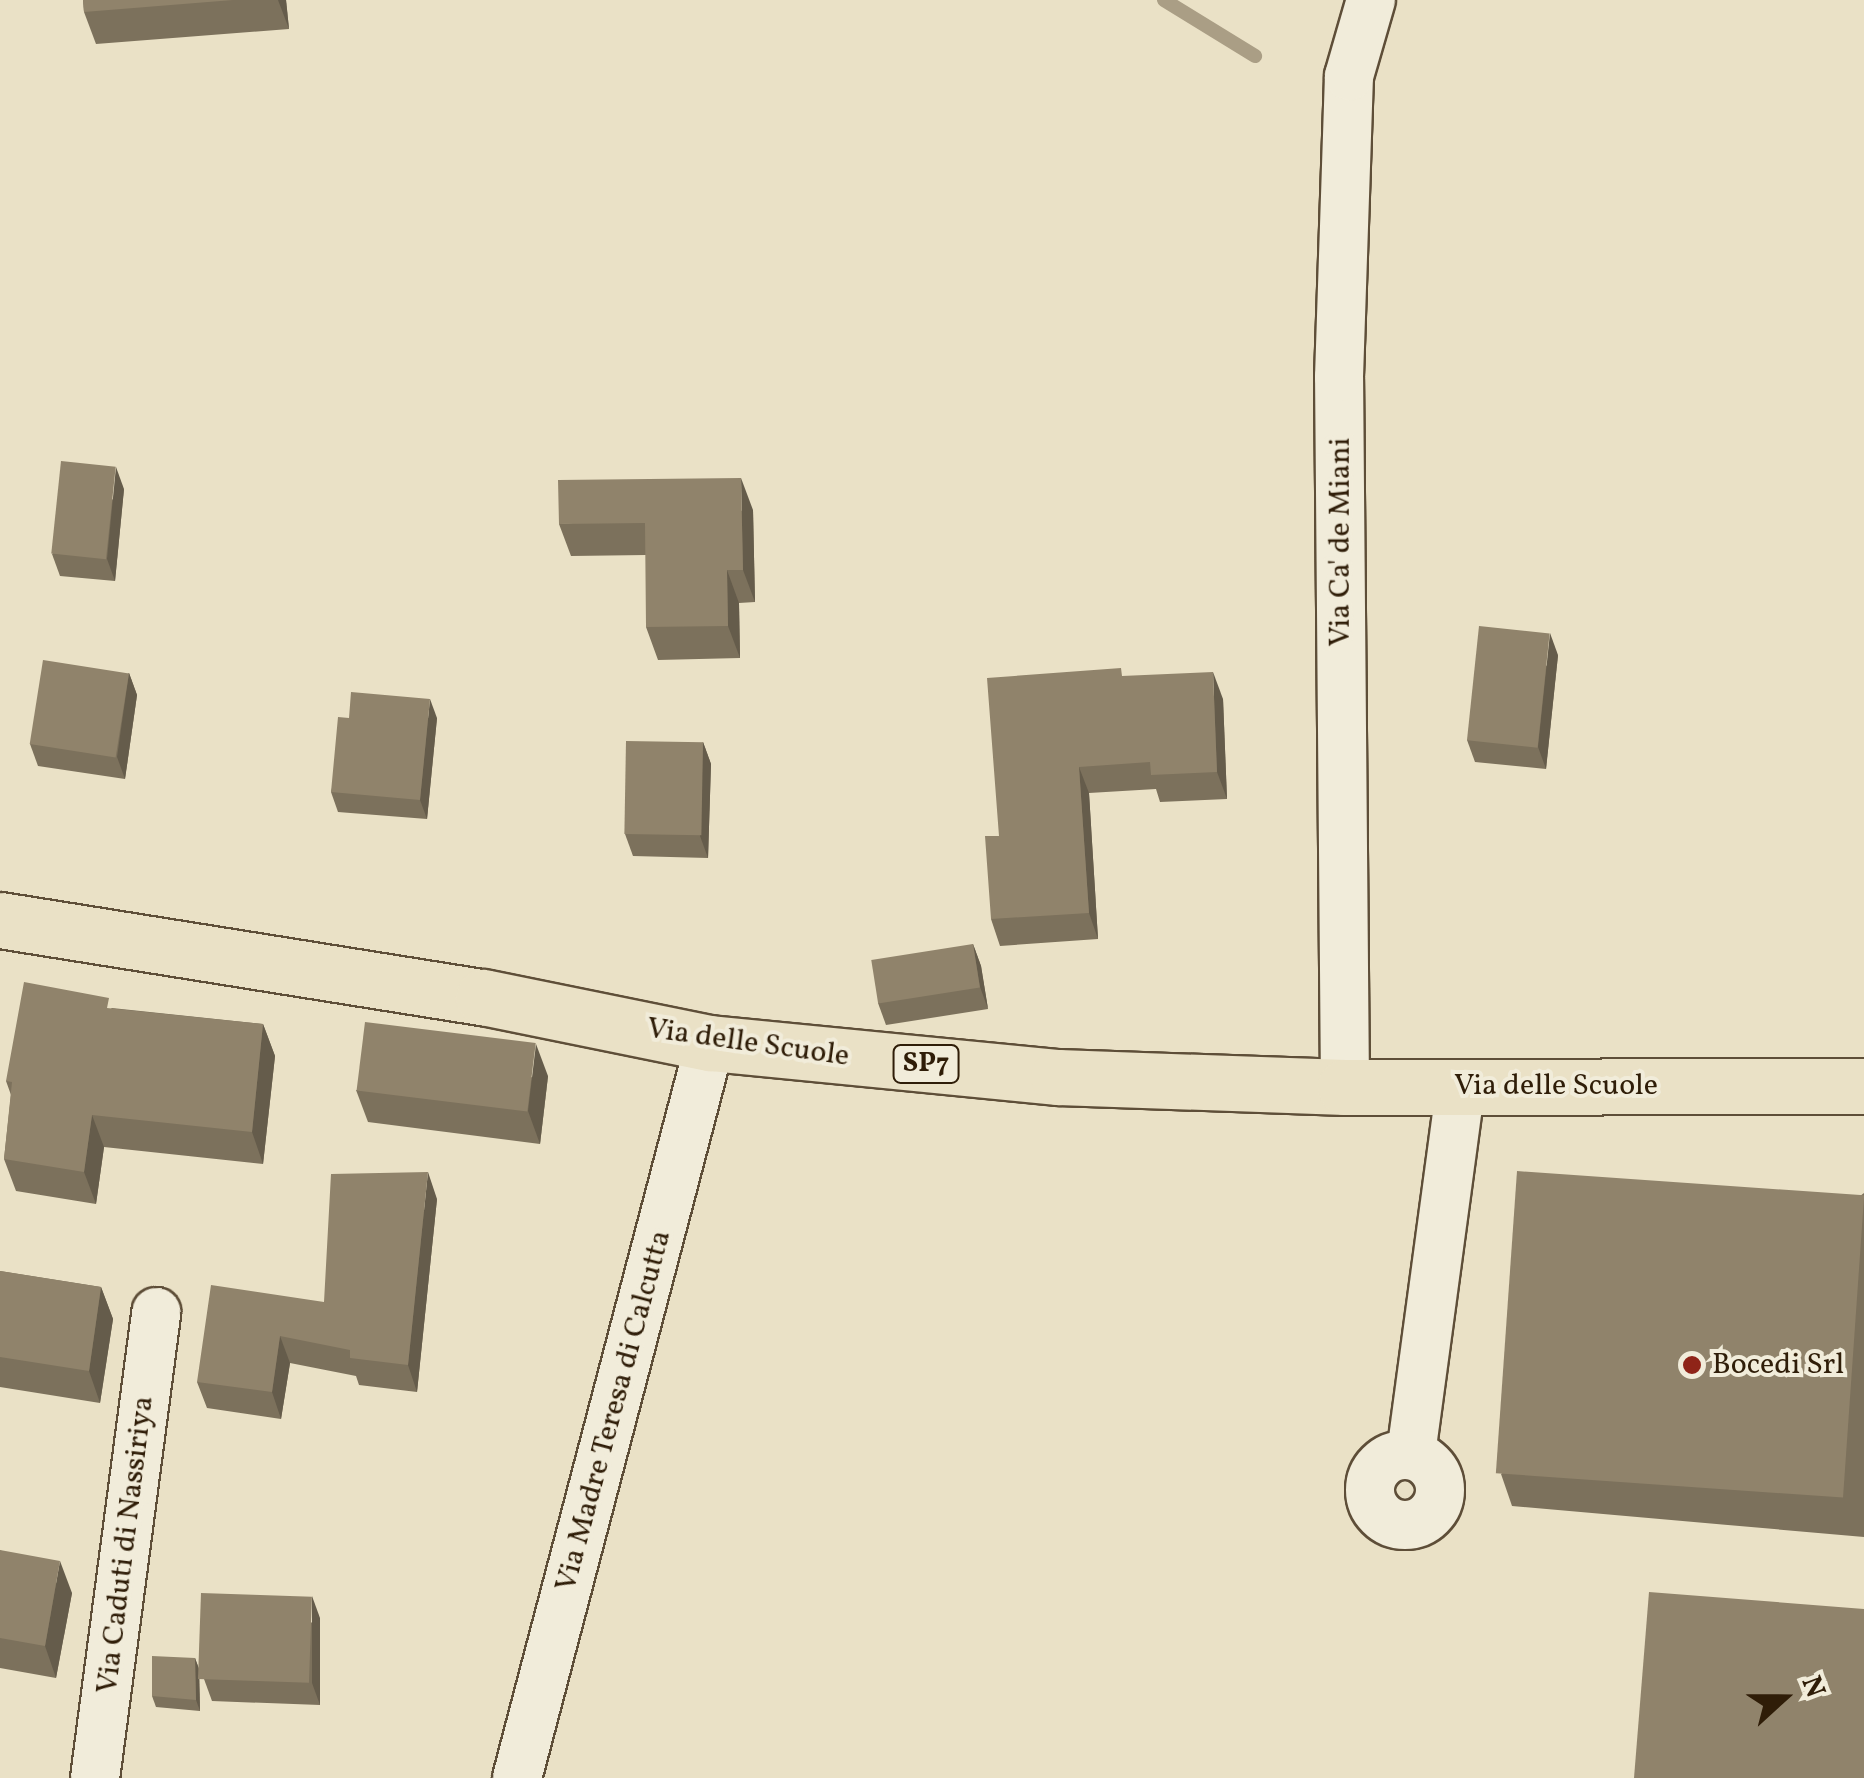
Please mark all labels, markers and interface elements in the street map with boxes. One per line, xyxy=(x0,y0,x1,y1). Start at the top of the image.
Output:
street label: Via Ca' de Miani xyxy=(1323,437,1359,647)
street label: Via delle Scuole xyxy=(644,1011,852,1075)
road number: SP7 xyxy=(891,1041,961,1087)
street label: Via delle Scuole xyxy=(1454,1068,1658,1104)
street label: Via Madre Teresa di Calcutta xyxy=(548,1226,680,1596)
place label: Bocedi Srl xyxy=(1712,1347,1844,1383)
marker: Bocedi Srl xyxy=(1681,1354,1703,1376)
street label: Via Caduti di Nassiriya xyxy=(90,1394,162,1696)
north arrow xyxy=(1734,1648,1834,1748)
text: N xyxy=(1791,1671,1834,1704)

